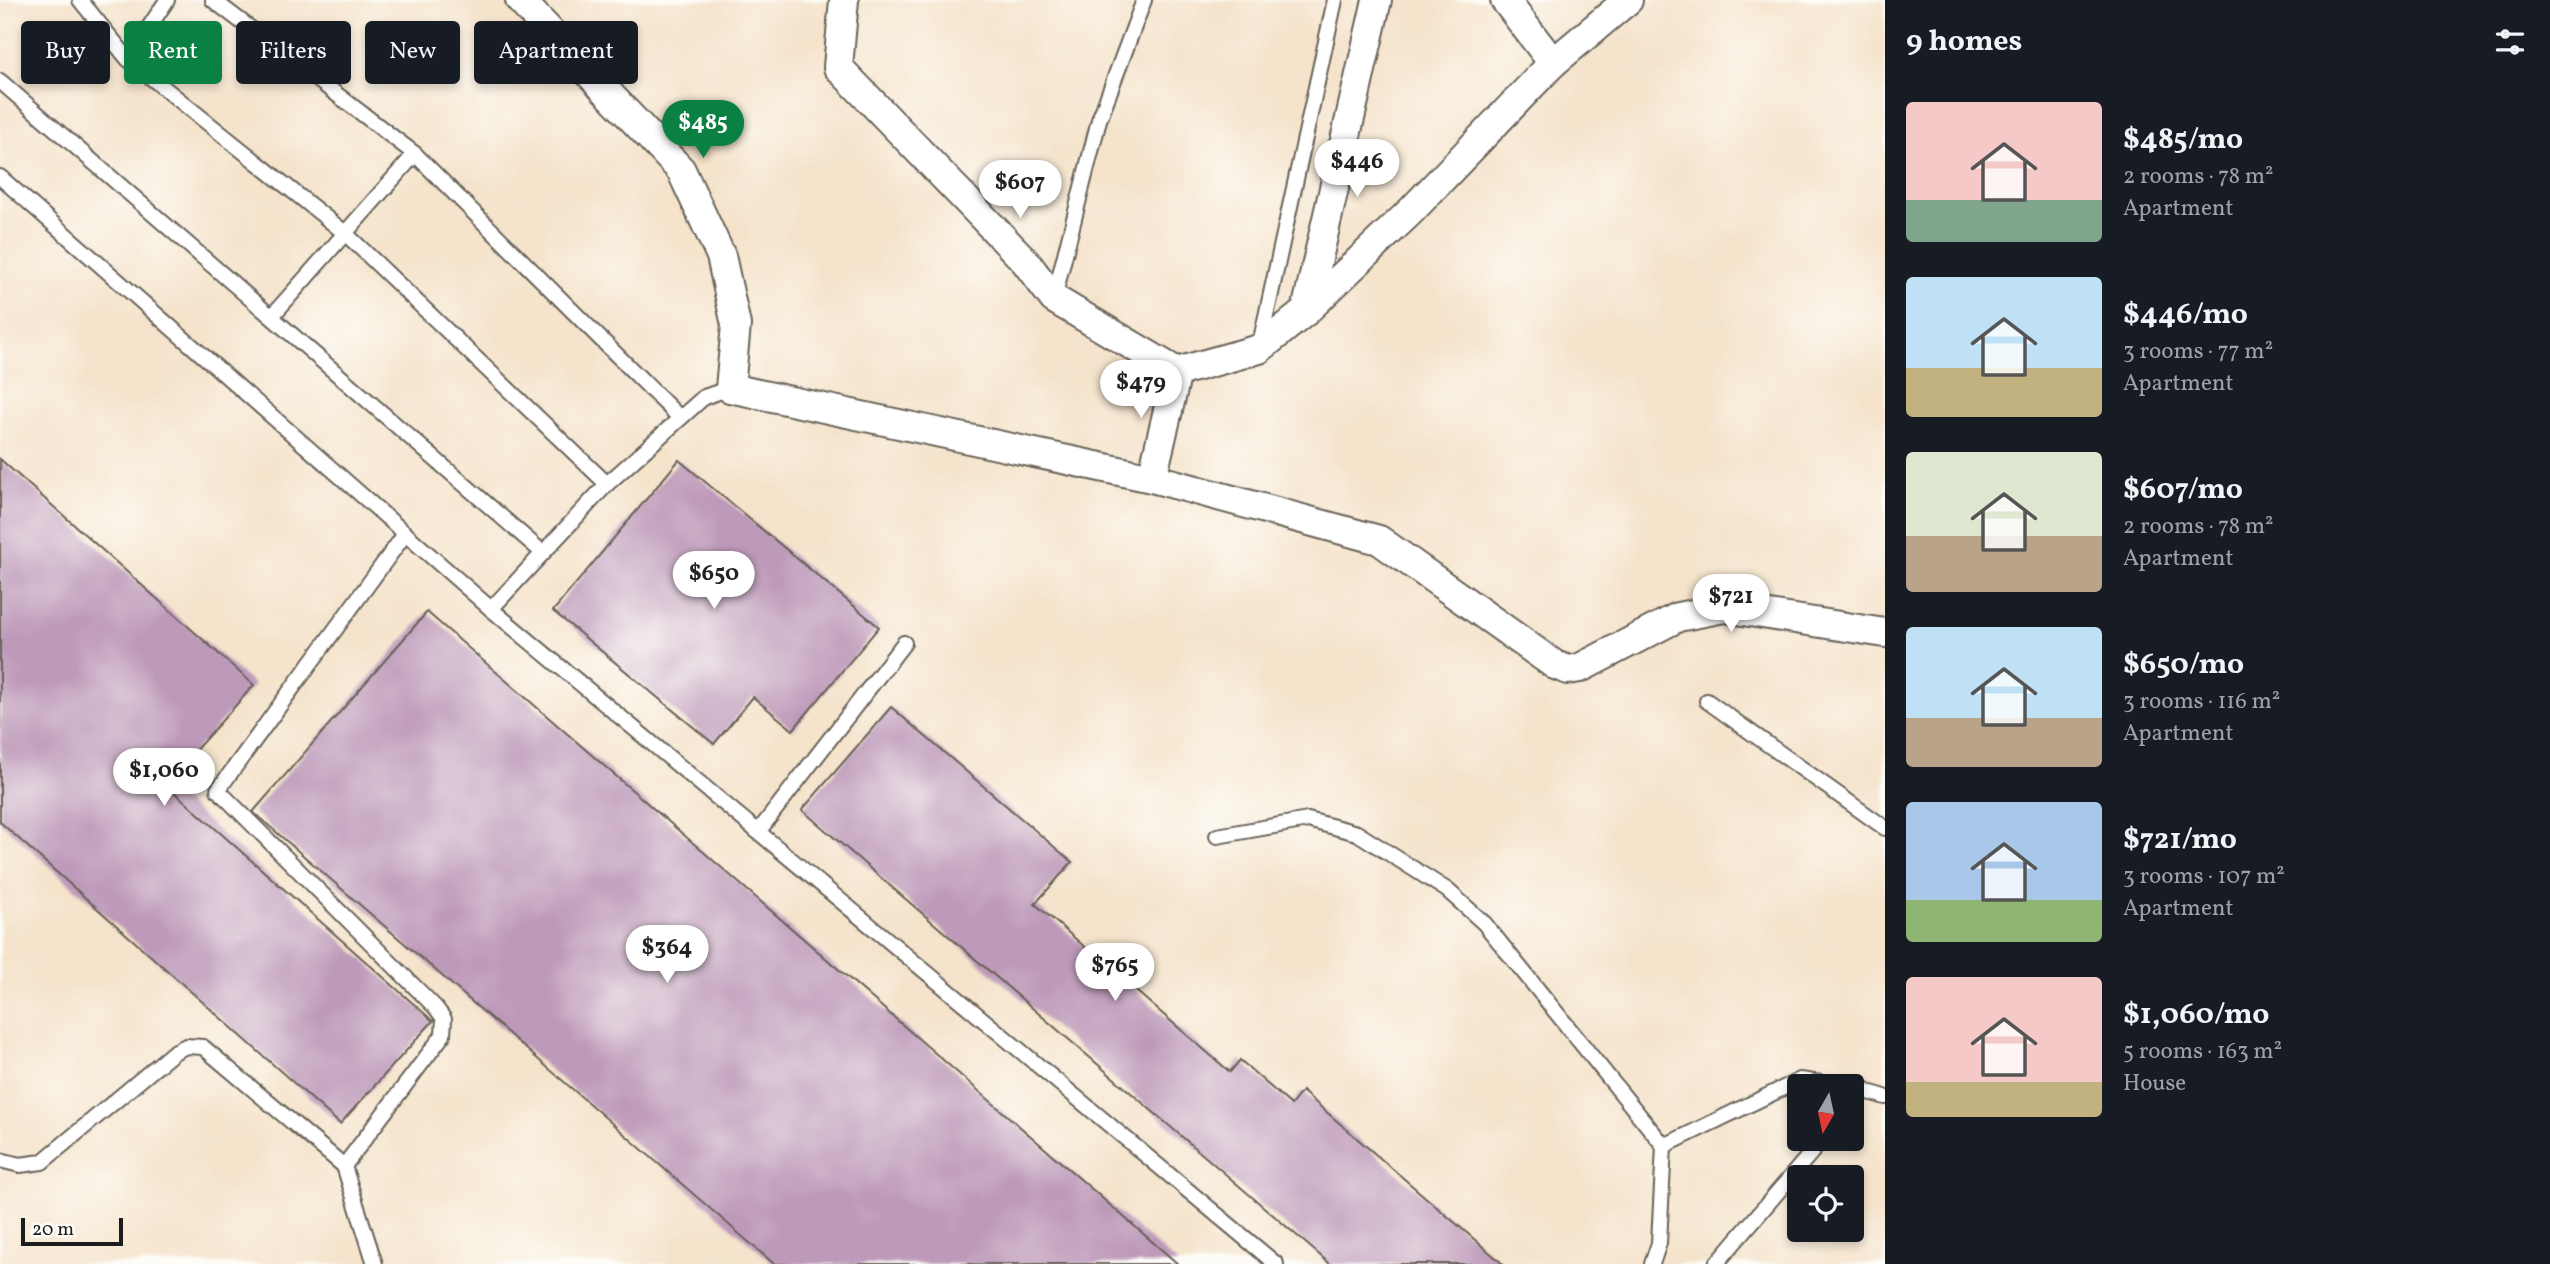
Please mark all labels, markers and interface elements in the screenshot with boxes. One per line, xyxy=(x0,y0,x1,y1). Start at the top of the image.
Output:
chip: Buy xyxy=(21,21,110,84)
chip: Rent xyxy=(124,21,222,84)
chip: Filters xyxy=(236,21,351,84)
chip: New xyxy=(365,21,460,84)
chip: Apartment xyxy=(474,21,638,84)
text: 9 homes xyxy=(1906,21,2022,63)
icon: filters xyxy=(2491,23,2529,61)
pin: $485 xyxy=(662,100,744,160)
text: $485 xyxy=(678,107,728,139)
text: $485/mo xyxy=(2123,119,2243,161)
icon: home xyxy=(1962,130,2046,214)
pin: $446 xyxy=(1316,140,1398,199)
text: $446 xyxy=(1330,146,1384,178)
pin: $607 xyxy=(979,160,1061,220)
text: 2 rooms · 78 m² xyxy=(2123,161,2274,193)
text: $607 xyxy=(995,167,1045,199)
text: Apartment xyxy=(2123,193,2234,225)
text: $446/mo xyxy=(2123,294,2248,336)
icon: home xyxy=(1962,305,2046,389)
text: 3 rooms · 77 m² xyxy=(2123,336,2273,368)
pin: $479 xyxy=(1100,360,1182,420)
text: $479 xyxy=(1116,367,1166,399)
text: Apartment xyxy=(2123,368,2234,400)
text: $607/mo xyxy=(2123,469,2243,511)
icon: home xyxy=(1962,480,2046,564)
text: 2 rooms · 78 m² xyxy=(2123,511,2274,543)
text: Apartment xyxy=(2123,543,2234,575)
pin: $650 xyxy=(673,552,755,611)
text: $650 xyxy=(689,558,739,590)
pin: $721 xyxy=(1690,574,1772,634)
text: $721 xyxy=(1709,581,1753,613)
text: $650/mo xyxy=(2123,644,2244,686)
icon: home xyxy=(1962,655,2046,739)
text: 3 rooms · 116 m² xyxy=(2123,686,2280,718)
text: Apartment xyxy=(2123,718,2234,750)
pin: $1,060 xyxy=(107,748,221,808)
text: $1,060 xyxy=(129,755,199,787)
text: $721/mo xyxy=(2123,819,2237,861)
icon: home xyxy=(1962,830,2046,914)
text: 3 rooms · 107 m² xyxy=(2123,861,2285,893)
text: Apartment xyxy=(2123,893,2234,925)
pin: $364 xyxy=(626,926,708,985)
text: $364 xyxy=(642,932,692,964)
pin: $765 xyxy=(1074,944,1156,1003)
text: $765 xyxy=(1091,950,1139,982)
text: $1,060/mo xyxy=(2123,994,2270,1036)
icon: home xyxy=(1962,1005,2046,1089)
text: 5 rooms · 163 m² xyxy=(2123,1036,2282,1068)
text: House xyxy=(2123,1068,2186,1100)
north arrow xyxy=(1787,1074,1864,1152)
map controls xyxy=(1787,1074,1864,1242)
button: locate xyxy=(1787,1165,1864,1242)
scale bar xyxy=(21,1215,122,1247)
text: 20 m xyxy=(32,1217,74,1243)

